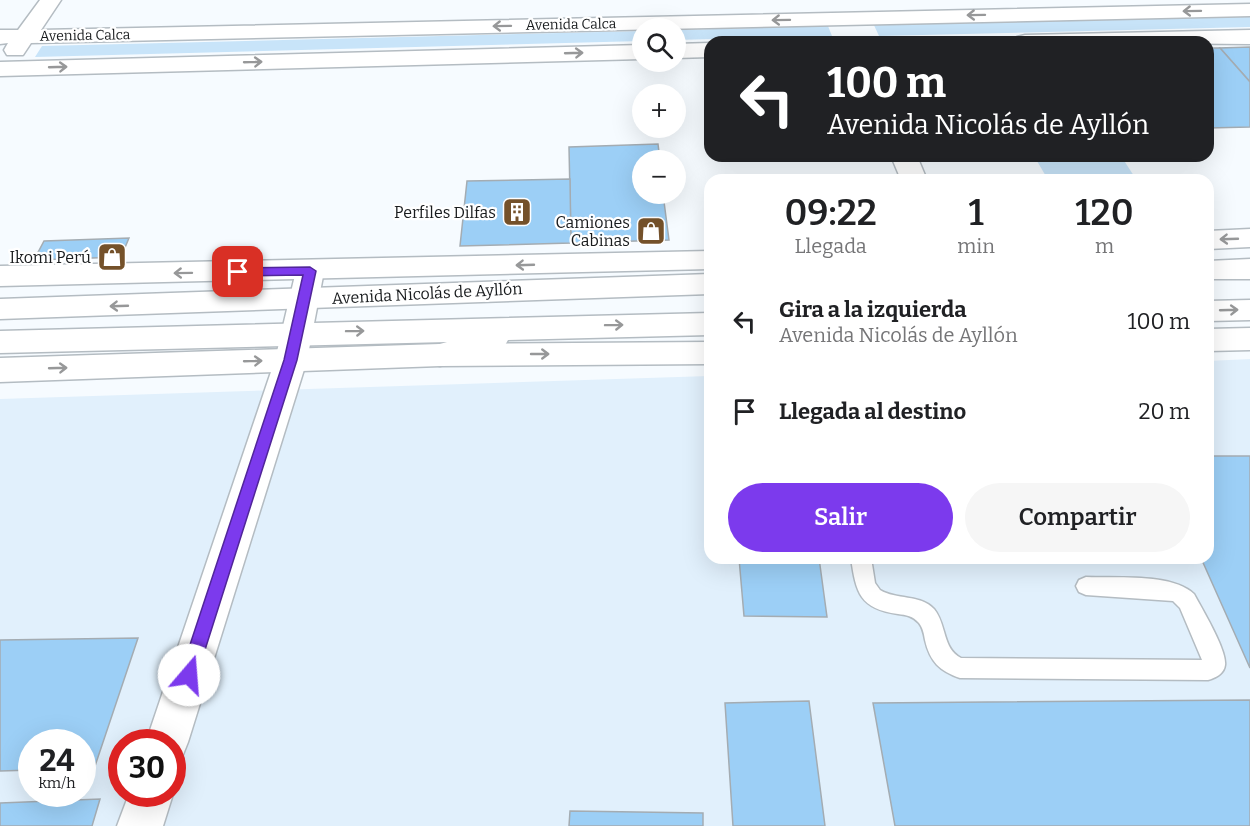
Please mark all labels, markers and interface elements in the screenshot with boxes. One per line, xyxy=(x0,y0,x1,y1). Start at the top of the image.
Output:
one-way arrow xyxy=(1182,5,1202,17)
one-way arrow xyxy=(966,10,986,21)
one-way arrow xyxy=(771,14,791,26)
street label: Avenida Calca xyxy=(526,15,617,34)
map controls xyxy=(632,18,686,204)
button: search xyxy=(632,18,686,72)
one-way arrow xyxy=(492,20,512,32)
street label: Avenida Calca xyxy=(40,26,131,45)
one-way arrow xyxy=(564,48,584,59)
one-way arrow xyxy=(243,56,263,68)
text: 100 m xyxy=(827,58,946,108)
icon: left xyxy=(728,60,806,138)
one-way arrow xyxy=(48,61,68,73)
button: + xyxy=(632,84,686,138)
text: Avenida Nicolás de Ayllón xyxy=(827,109,1149,141)
button: − xyxy=(632,150,686,204)
text: 09:22 xyxy=(784,191,877,235)
text: 1 xyxy=(968,191,984,235)
text: 120 xyxy=(1075,191,1134,235)
building icon: Perfiles Dilfas xyxy=(501,196,533,228)
place label: Perfiles Dilfas xyxy=(394,203,496,222)
place label: Camiones Cabinas xyxy=(555,213,630,250)
shop icon: Camiones Cabinas xyxy=(635,215,667,247)
one-way arrow xyxy=(1219,233,1239,244)
text: Llegada xyxy=(795,234,867,258)
text: min xyxy=(957,234,995,258)
text: m xyxy=(1095,234,1114,258)
shop icon: Ikomi Perú xyxy=(96,241,128,273)
pin xyxy=(212,246,263,297)
place label: Ikomi Perú xyxy=(9,248,91,267)
icon: arrive xyxy=(221,255,254,288)
one-way arrow xyxy=(516,259,536,271)
one-way arrow xyxy=(174,267,194,279)
street label: Avenida Nicolás de Ayllón xyxy=(331,279,523,308)
text: Gira a la izquierda xyxy=(779,296,967,323)
one-way arrow xyxy=(110,300,130,311)
icon: left xyxy=(728,305,761,338)
one-way arrow xyxy=(1218,305,1238,316)
text: 100 m xyxy=(1127,308,1190,335)
one-way arrow xyxy=(604,319,624,331)
text: Avenida Nicolás de Ayllón xyxy=(779,323,1018,347)
one-way arrow xyxy=(344,325,364,337)
one-way arrow xyxy=(530,349,550,360)
one-way arrow xyxy=(243,356,263,367)
one-way arrow xyxy=(48,362,68,374)
icon: arrive xyxy=(728,395,761,428)
text: Llegada al destino xyxy=(779,398,966,425)
text: 20 m xyxy=(1139,398,1190,425)
button: Salir xyxy=(728,483,953,552)
button: Compartir xyxy=(965,483,1190,552)
position arrow xyxy=(157,643,221,707)
speed limit sign: 30 xyxy=(108,729,186,807)
text: 24 xyxy=(39,743,75,779)
text: km/h xyxy=(38,774,76,792)

